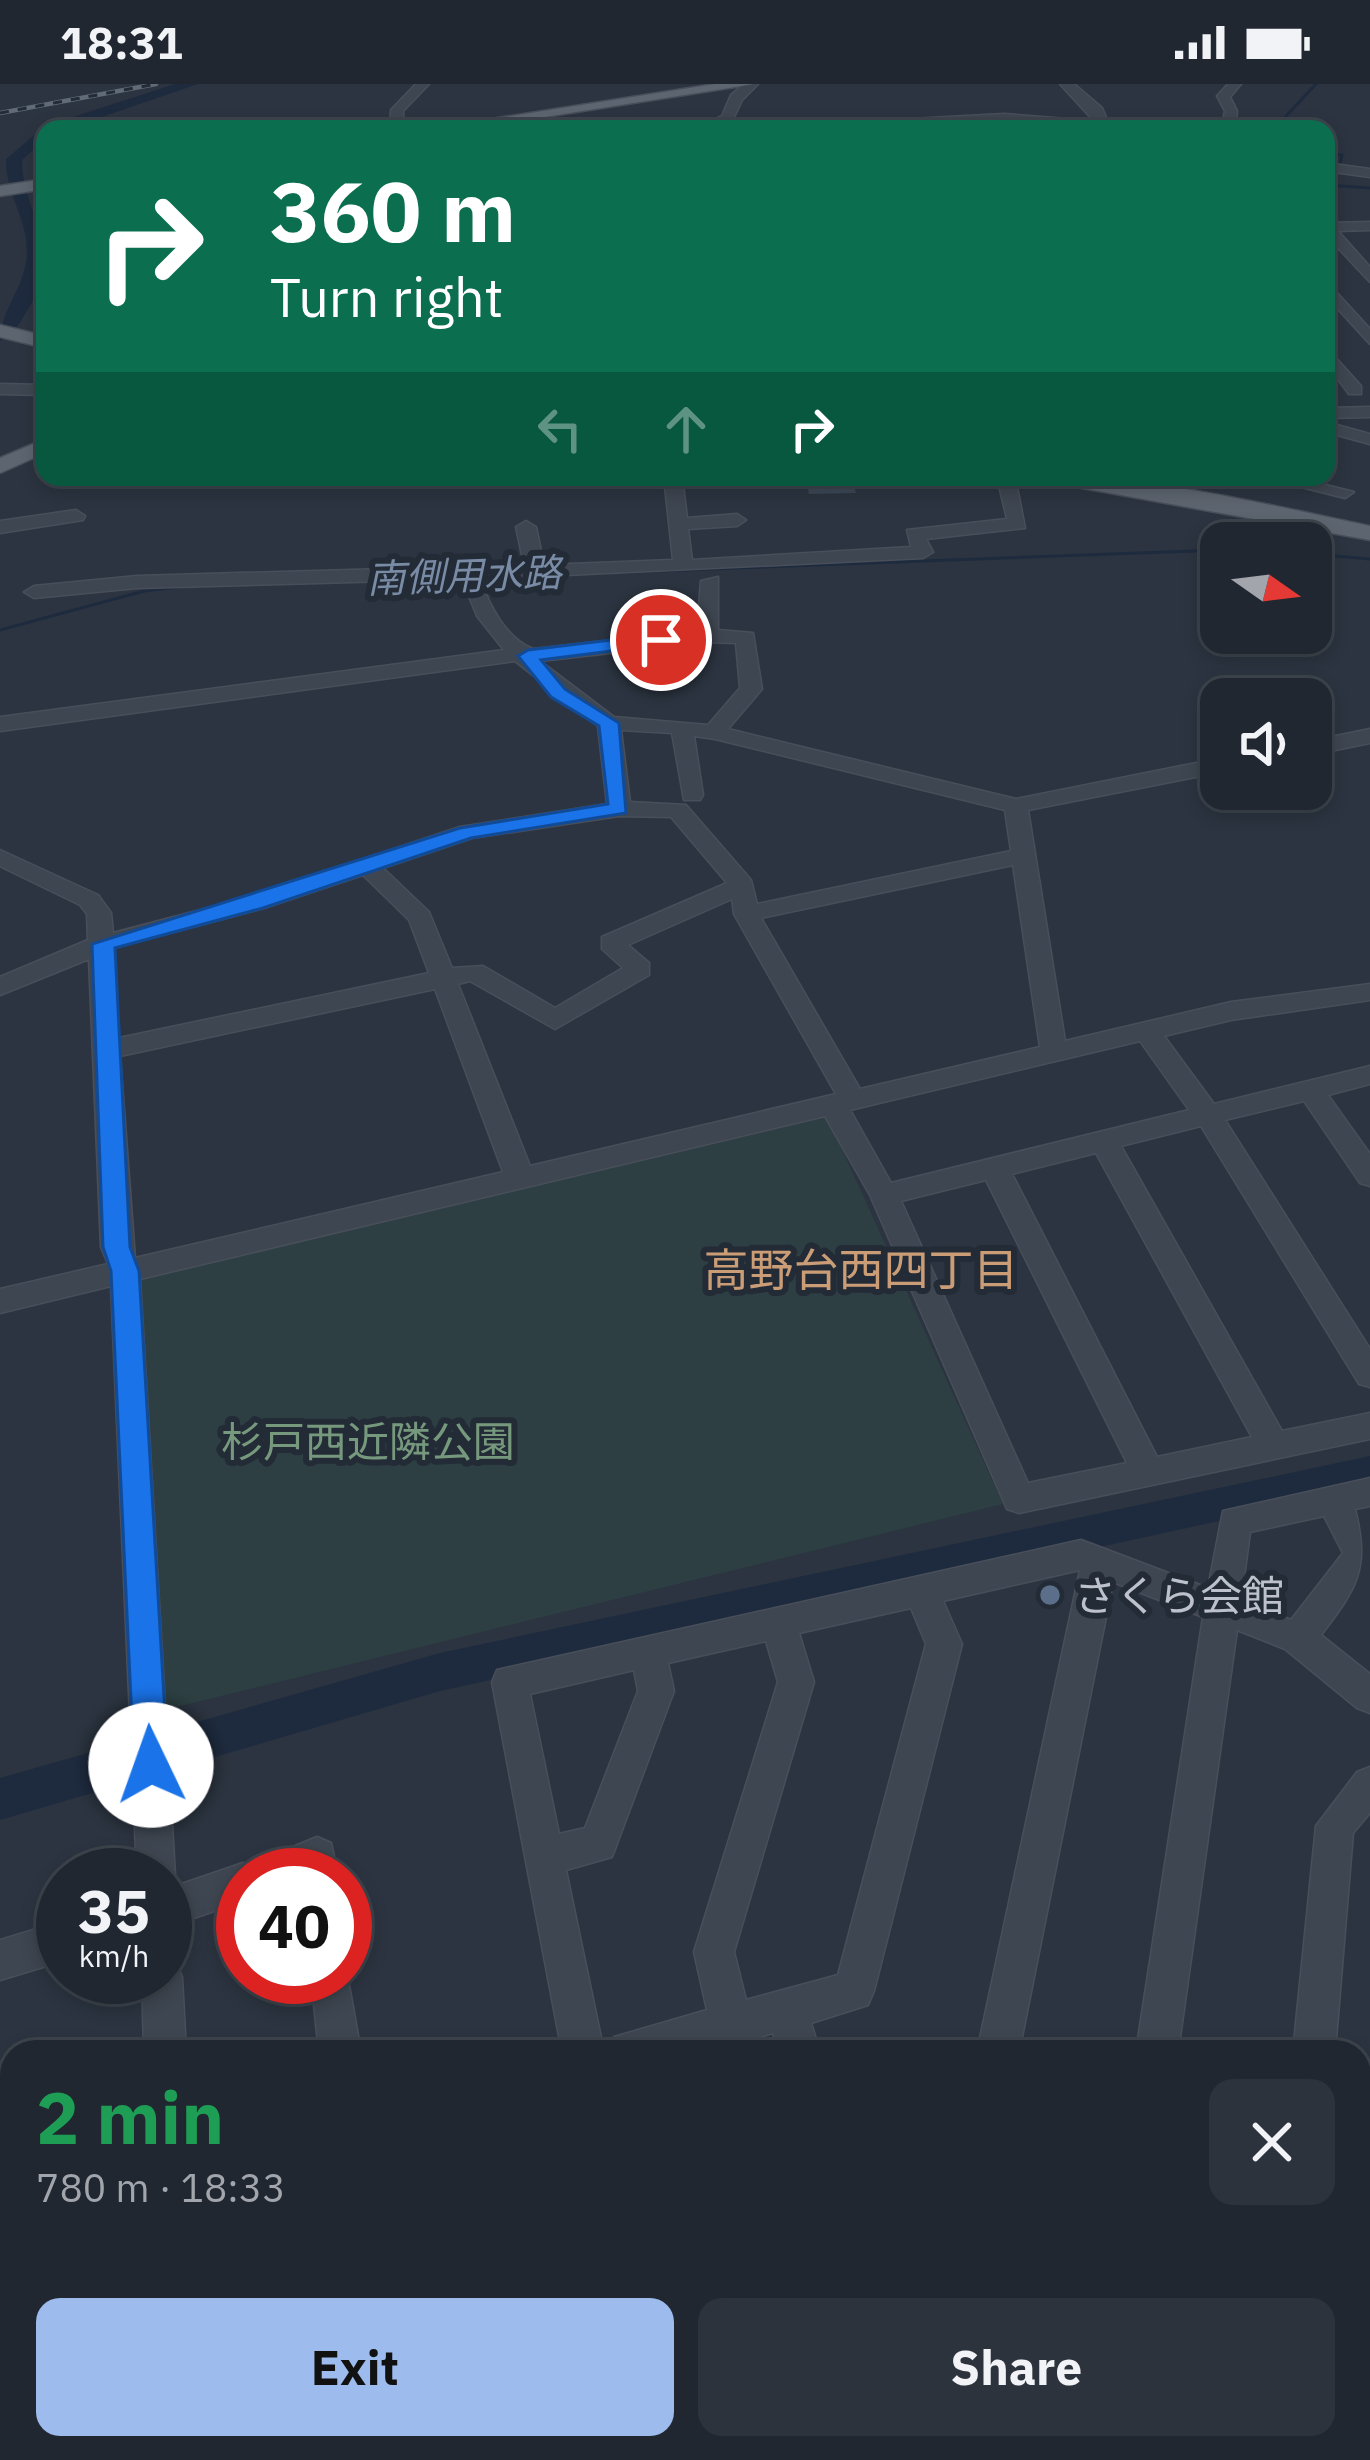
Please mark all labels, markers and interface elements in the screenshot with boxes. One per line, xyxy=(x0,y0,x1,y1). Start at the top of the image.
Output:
text: 18:31 xyxy=(60,13,183,71)
text: 360 m xyxy=(270,156,516,265)
icon: right xyxy=(72,168,228,324)
text: Turn right xyxy=(270,262,504,332)
icon: left xyxy=(527,396,593,462)
icon: ahead xyxy=(653,396,719,462)
icon: right xyxy=(779,396,845,462)
north arrow xyxy=(1200,522,1332,654)
map controls xyxy=(1200,522,1332,810)
water label: 南側用水路 xyxy=(366,546,565,604)
pin xyxy=(610,589,712,691)
icon: arrive xyxy=(628,607,694,673)
button: sound xyxy=(1200,678,1332,810)
district label: 高野台西四丁目 xyxy=(703,1240,1019,1298)
park label: 杉戸西近隣公園 xyxy=(221,1414,515,1469)
place label: さくら会館 xyxy=(1074,1568,1284,1623)
marker: さくら会館 xyxy=(1037,1582,1063,1608)
position arrow xyxy=(88,1702,214,1828)
speed limit sign: 40 xyxy=(216,1848,372,2004)
text: 35 xyxy=(78,1871,150,1950)
text: km/h xyxy=(79,1936,149,1975)
text: 2 min xyxy=(36,2070,224,2164)
button: close xyxy=(1209,2079,1335,2205)
text: 780 m · 18:33 xyxy=(36,2162,286,2213)
button: Exit xyxy=(36,2298,674,2436)
button: Share xyxy=(698,2298,1335,2436)

